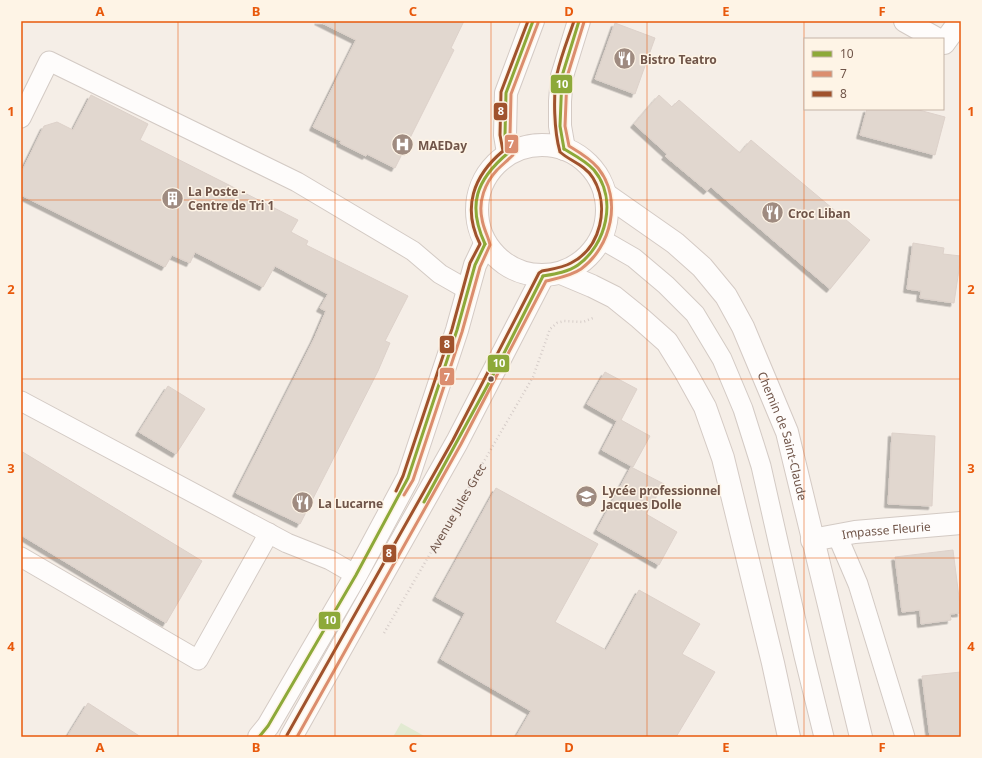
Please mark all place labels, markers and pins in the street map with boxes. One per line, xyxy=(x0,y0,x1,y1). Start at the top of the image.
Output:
restaurant icon: Bistro Teatro xyxy=(612,46,638,72)
place label: Bistro Teatro xyxy=(640,51,717,68)
hospital icon: MAEDay xyxy=(390,132,416,158)
place label: MAEDay xyxy=(418,137,467,154)
place label: La Poste - Centre de Tri 1 xyxy=(188,183,274,214)
building icon: La Poste - Centre de Tri 1 xyxy=(159,185,185,211)
restaurant icon: Croc Liban xyxy=(759,200,785,226)
place label: Croc Liban xyxy=(788,205,851,222)
unlabelled marker xyxy=(486,374,496,384)
place label: Lycée professionnel Jacques Dolle xyxy=(601,482,721,513)
school or university icon: Lycée professionnel Jacques Dolle xyxy=(573,484,599,510)
restaurant icon: La Lucarne xyxy=(290,490,316,516)
place label: La Lucarne xyxy=(318,495,383,512)

